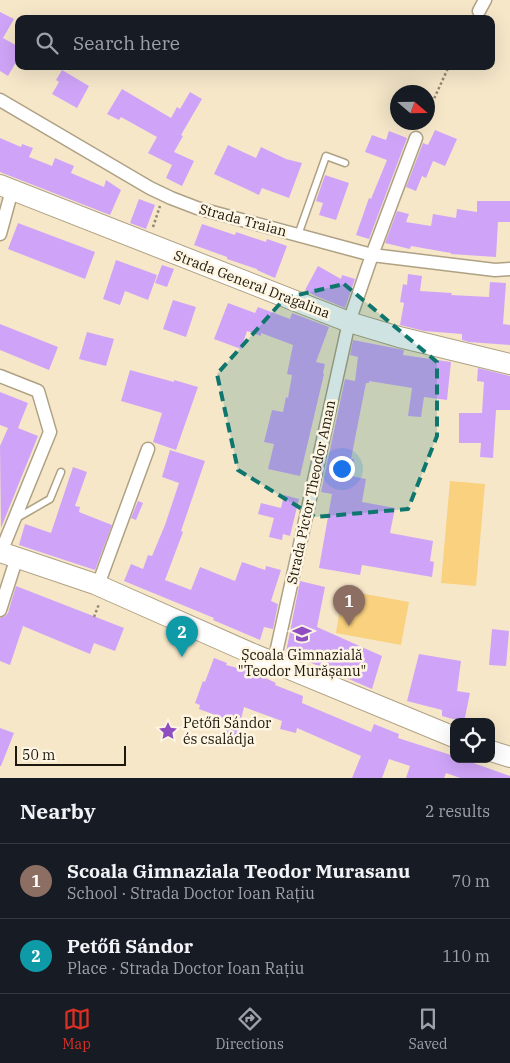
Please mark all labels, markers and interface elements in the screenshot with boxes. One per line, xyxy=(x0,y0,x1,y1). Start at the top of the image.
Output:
search box xyxy=(15,15,495,70)
icon: search xyxy=(33,29,61,57)
text: Search here xyxy=(73,31,180,55)
north arrow xyxy=(390,85,435,130)
street label: Strada Traian xyxy=(197,200,289,240)
street label: Strada General Dragalina xyxy=(171,246,333,322)
street label: Strada Pictor Theodor Aman xyxy=(283,398,339,586)
your location xyxy=(329,456,355,482)
pin: 1 xyxy=(333,585,365,626)
pin: 2 xyxy=(166,616,198,657)
school or university icon: Școala Gimnazială "Teodor Murășanu" xyxy=(291,623,313,645)
place label: Școala Gimnazială "Teodor Murășanu" xyxy=(238,646,366,680)
place label: Petőfi Sándor és családja xyxy=(183,714,272,748)
map controls xyxy=(450,718,495,763)
button: locate xyxy=(450,718,495,763)
place icon: Petőfi Sándor és családja xyxy=(157,720,179,742)
scale bar xyxy=(15,743,126,766)
text: 50 m xyxy=(22,746,55,764)
text: Nearby xyxy=(20,797,96,825)
text: 2 results xyxy=(425,801,490,821)
text: Scoala Gimnaziala Teodor Murasanu xyxy=(67,859,410,883)
text: 1 xyxy=(31,871,41,891)
text: 70 m xyxy=(452,871,490,891)
text: School · Strada Doctor Ioan Rațiu xyxy=(67,883,315,903)
text: Petőfi Sándor xyxy=(67,934,193,958)
text: 2 xyxy=(31,946,41,966)
text: 110 m xyxy=(442,946,490,966)
text: Place · Strada Doctor Ioan Rațiu xyxy=(67,958,304,978)
tab: Map xyxy=(62,1005,91,1053)
tab: Directions xyxy=(215,1005,284,1053)
tab: Saved xyxy=(408,1005,448,1053)

